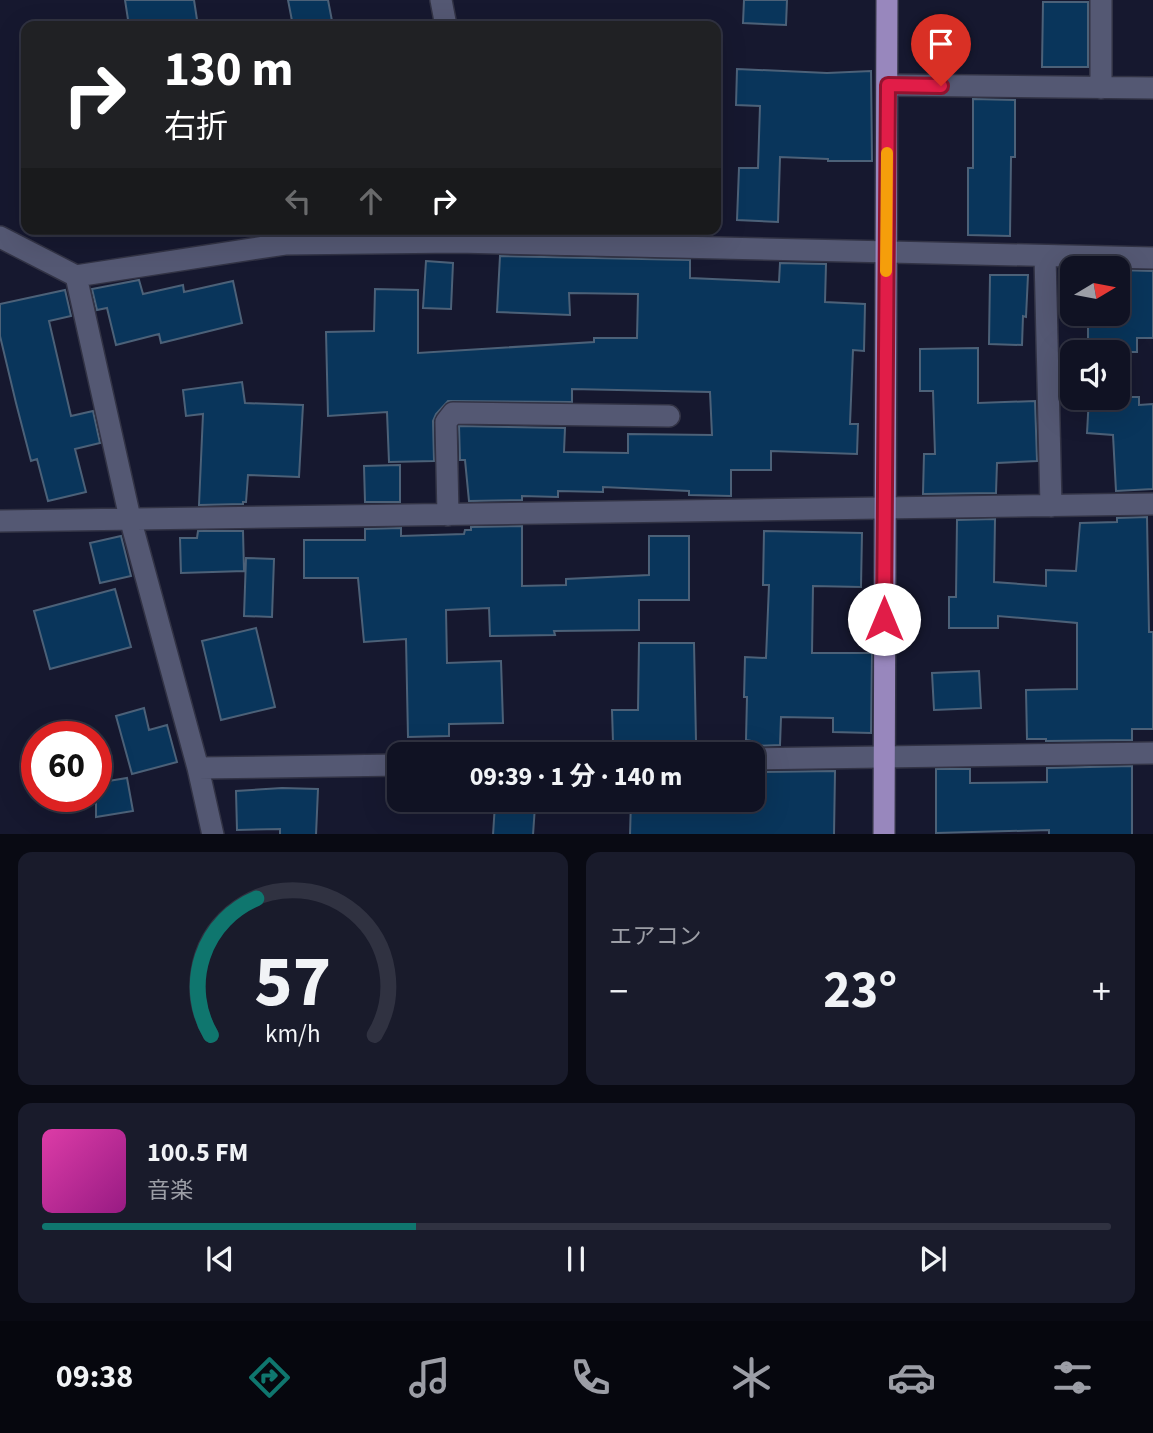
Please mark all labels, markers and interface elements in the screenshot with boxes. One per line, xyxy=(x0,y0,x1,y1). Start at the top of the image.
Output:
pin xyxy=(911,14,971,86)
icon: arrive xyxy=(922,25,960,63)
text: 130 m xyxy=(164,35,293,105)
icon: right xyxy=(49,49,140,140)
text: 右折 xyxy=(164,104,228,150)
icon: left xyxy=(279,182,317,220)
icon: ahead xyxy=(352,182,390,220)
icon: right xyxy=(425,182,463,220)
north arrow xyxy=(1060,256,1130,326)
map controls xyxy=(1060,256,1130,410)
button: sound xyxy=(1060,340,1130,410)
position arrow xyxy=(847,582,921,656)
speed limit sign: 60 xyxy=(21,721,112,812)
text: 09:39 · 1 分 · 140 m xyxy=(470,758,682,795)
text: エアコン xyxy=(610,920,702,953)
text: 57 xyxy=(254,930,331,1034)
text: 23° xyxy=(823,954,897,1028)
text: − xyxy=(610,965,628,1019)
text: + xyxy=(1092,965,1111,1019)
text: km/h xyxy=(265,1015,321,1051)
text: 100.5 FM xyxy=(147,1134,248,1171)
text: 音楽 xyxy=(147,1174,193,1207)
icon: previous xyxy=(201,1240,239,1278)
icon: pause xyxy=(557,1240,595,1278)
icon: next xyxy=(914,1240,952,1278)
icon: directions xyxy=(245,1353,294,1402)
icon: music xyxy=(405,1353,454,1402)
icon: phone xyxy=(566,1353,615,1402)
icon: climate xyxy=(727,1353,776,1402)
icon: car xyxy=(887,1353,936,1402)
icon: filters xyxy=(1048,1353,1097,1402)
text: 09:38 xyxy=(56,1354,133,1400)

